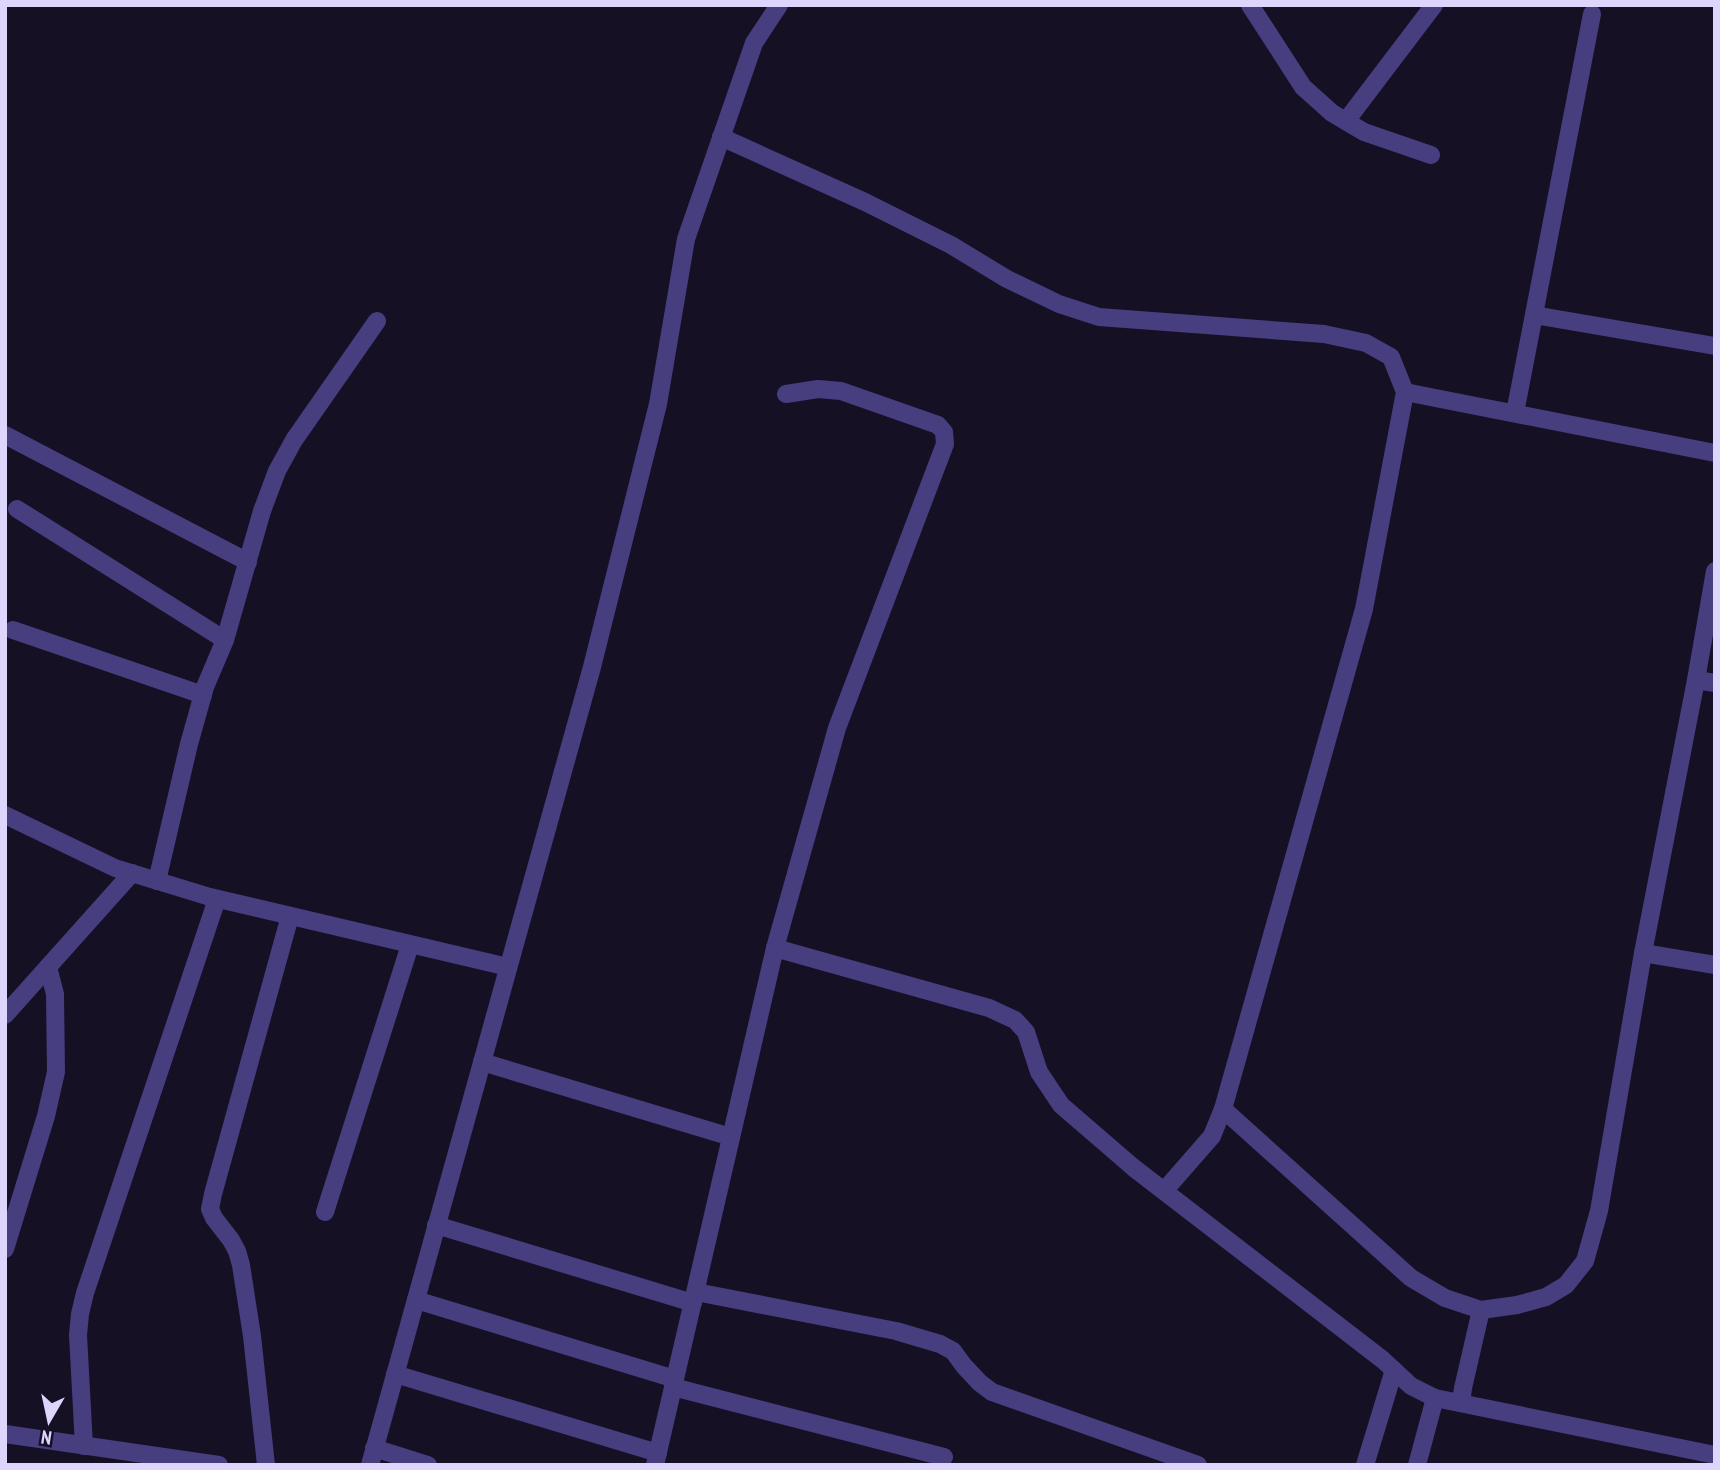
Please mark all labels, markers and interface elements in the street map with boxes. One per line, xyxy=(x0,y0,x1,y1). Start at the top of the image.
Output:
north arrow xyxy=(14,1386,84,1456)
text: N xyxy=(39,1425,53,1450)

